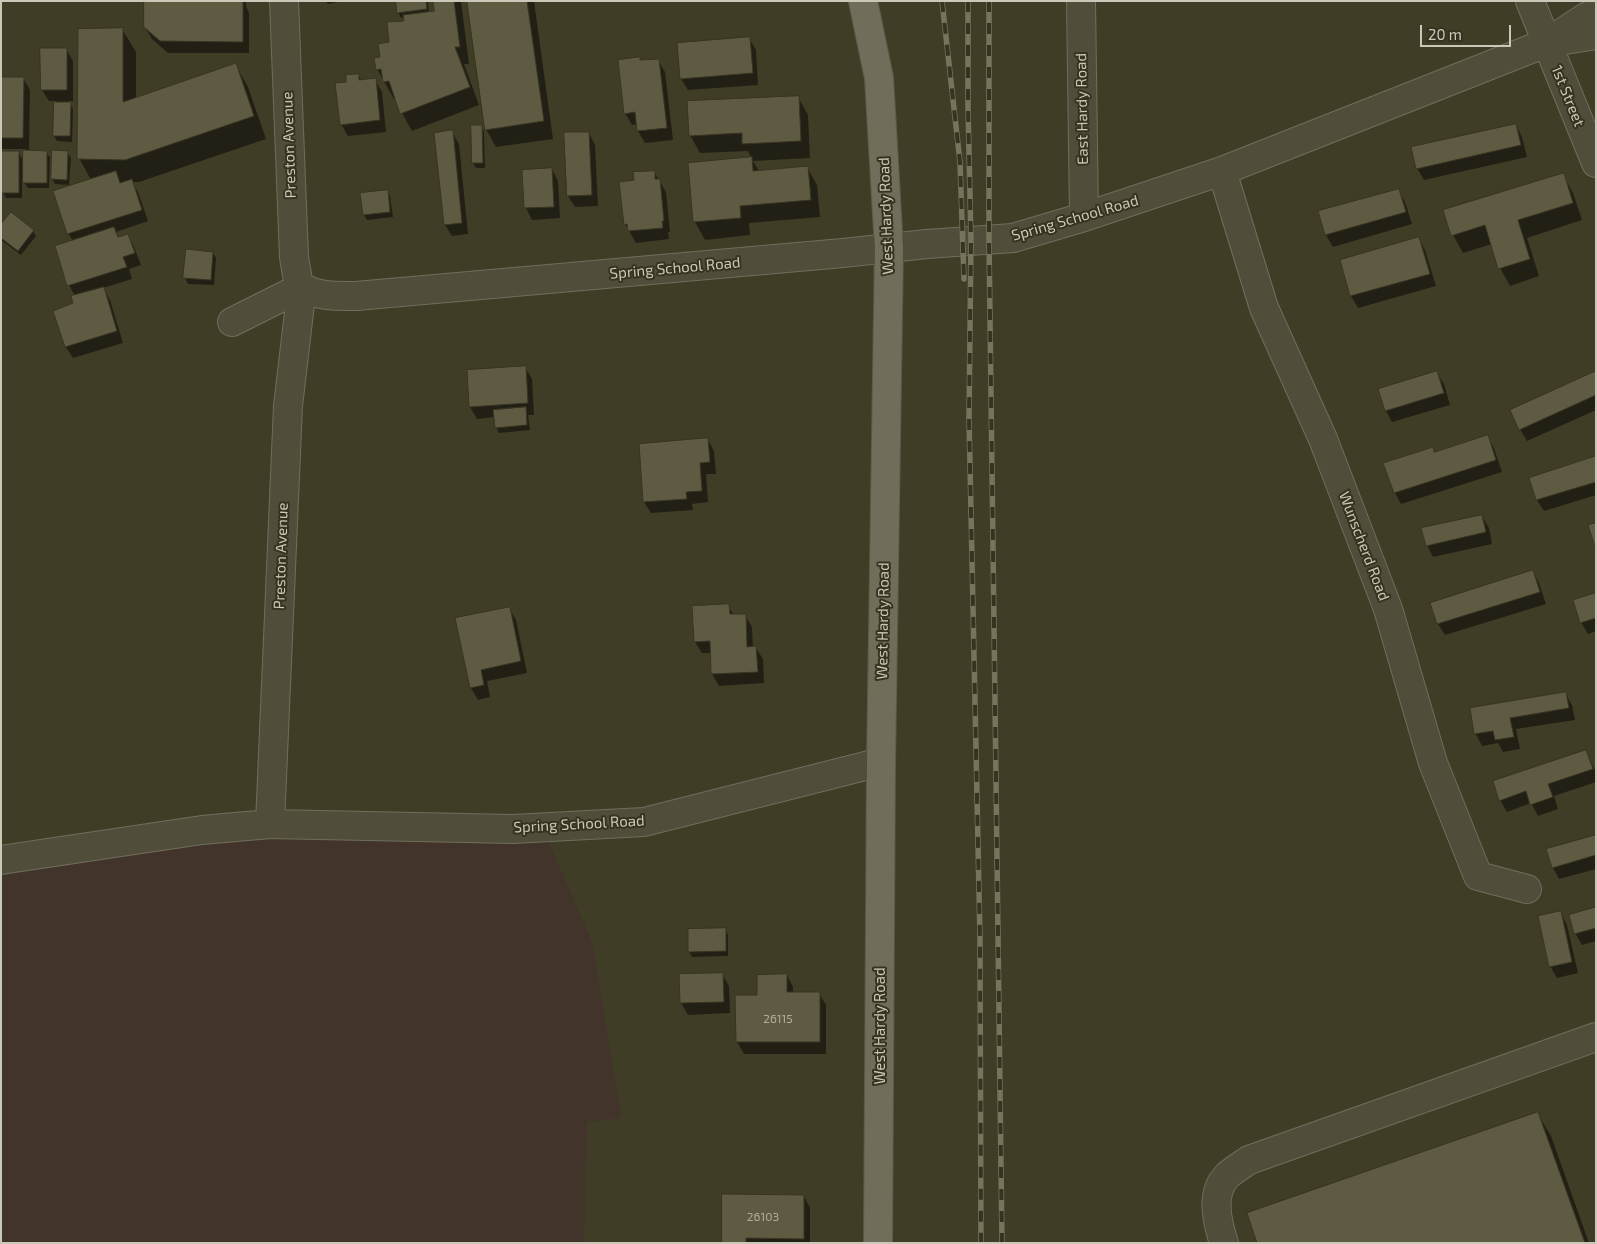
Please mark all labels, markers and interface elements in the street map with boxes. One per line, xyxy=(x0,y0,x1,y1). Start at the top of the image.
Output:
scale bar xyxy=(1422,15,1513,47)
text: 20 m xyxy=(1428,25,1462,43)
street label: East Hardy Road xyxy=(1072,53,1092,165)
street label: 1st Street xyxy=(1548,63,1588,129)
street label: Preston Avenue xyxy=(278,91,300,199)
street label: West Hardy Road xyxy=(875,157,897,275)
street label: Spring School Road xyxy=(1009,191,1141,245)
street label: Spring School Road xyxy=(609,253,741,283)
street label: Wunscherd Road xyxy=(1335,489,1393,603)
street label: Preston Avenue xyxy=(270,502,292,610)
street label: West Hardy Road xyxy=(873,562,893,680)
street label: Spring School Road xyxy=(513,812,645,836)
street label: West Hardy Road xyxy=(871,967,889,1085)
house number: 26115 xyxy=(763,1012,793,1026)
house number: 26103 xyxy=(747,1210,779,1224)

